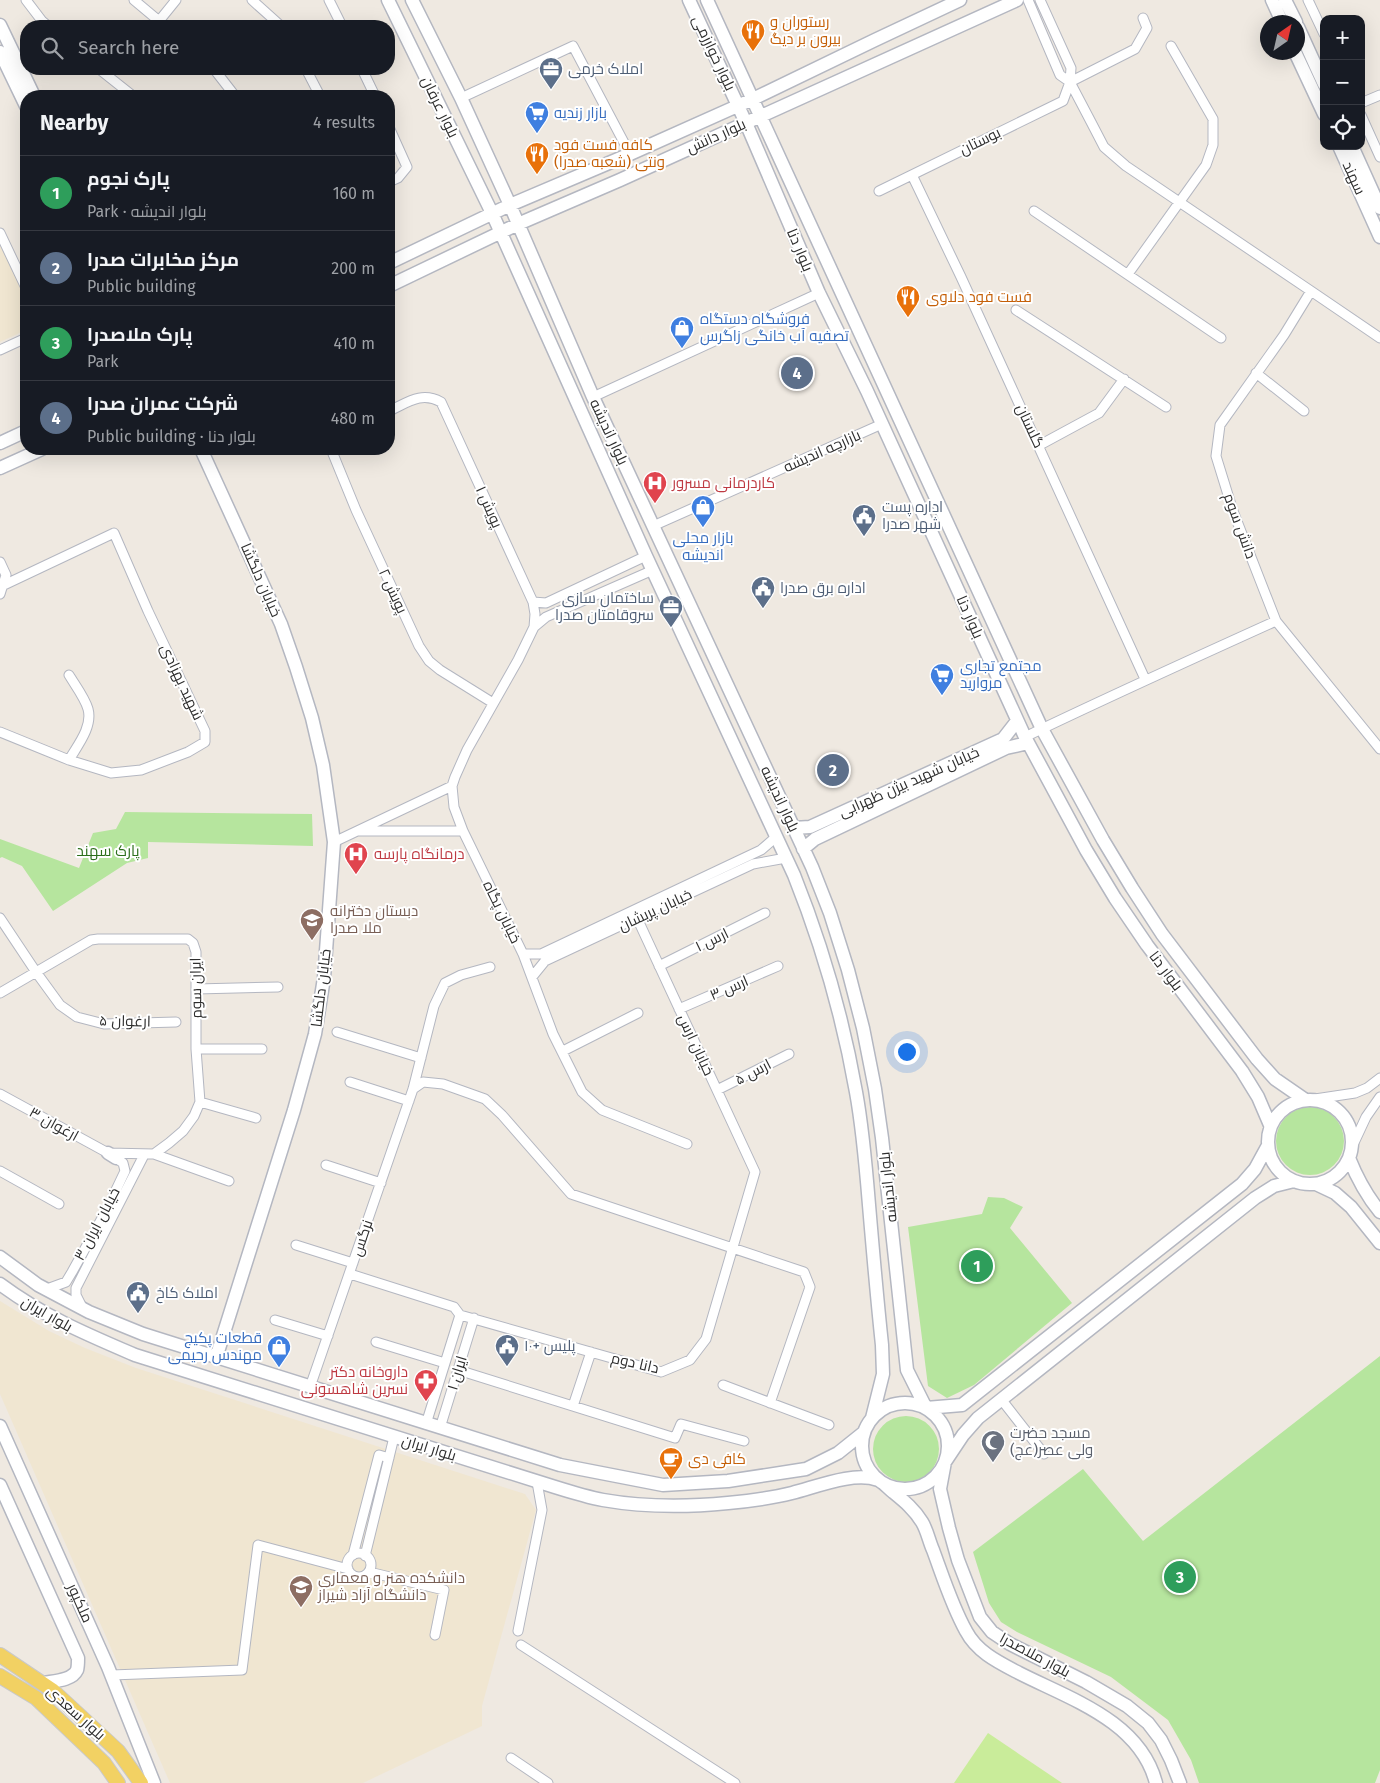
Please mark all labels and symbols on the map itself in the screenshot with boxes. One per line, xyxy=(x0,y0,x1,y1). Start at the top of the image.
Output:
street label: بلوار خوارزمی xyxy=(688,12,739,94)
place label: رستوران و بیرون بر دیگ xyxy=(770,13,841,49)
north arrow xyxy=(1260,15,1305,60)
restaurant icon: رستوران و بیرون بر دیگ xyxy=(740,18,766,52)
office icon: املاک خرمی xyxy=(538,56,564,90)
place label: املاک خرمی xyxy=(568,60,643,79)
street label: بلوار عرفان xyxy=(417,73,463,141)
supermarket icon: بازار زندیه xyxy=(524,100,550,134)
place label: بازار زندیه xyxy=(554,104,607,122)
street label: بلوار دانش xyxy=(683,115,749,158)
street label: بوستان xyxy=(956,123,1004,160)
place label: کافه فست فود ونتی (شعبه صدرا) xyxy=(554,136,665,172)
restaurant icon: کافه فست فود ونتی (شعبه صدرا) xyxy=(524,141,550,175)
street label: سهند xyxy=(1338,158,1369,198)
street label: بلوار دنا xyxy=(783,226,817,274)
restaurant icon: فست فود دلاوی xyxy=(895,284,921,318)
place label: فست فود دلاوی xyxy=(926,288,1032,307)
place label: فروشگاه دستگاه تصفیه آب خانگی زاگرس xyxy=(700,310,849,346)
shop icon: فروشگاه دستگاه تصفیه آب خانگی زاگرس xyxy=(669,315,695,349)
pin: 4 xyxy=(781,354,813,392)
street label: بلوار اندیشه xyxy=(586,396,632,468)
street label: گلستان xyxy=(1011,401,1048,451)
street label: بازارچه اندیشه xyxy=(780,426,864,477)
hospital icon: کاردرمانی مسرور xyxy=(642,470,668,504)
place label: کاردرمانی مسرور xyxy=(671,474,775,493)
street label: پویش ۱ xyxy=(471,483,506,531)
street label: دانش سوم xyxy=(1219,491,1260,562)
shop icon: بازار محلی اندیشه xyxy=(690,494,716,528)
place label: اداره پست شهر صدرا xyxy=(882,498,943,534)
public building icon: اداره پست شهر صدرا xyxy=(851,503,877,537)
place label: بازار محلی اندیشه xyxy=(673,529,733,564)
street label: خیابان دلگشا xyxy=(236,540,285,620)
street label: پویش ۲ xyxy=(374,566,411,617)
public building icon: اداره برق صدرا xyxy=(750,575,776,609)
place label: اداره برق صدرا xyxy=(780,579,866,598)
place label: ساختمان سازی سروقامتان صدرا xyxy=(555,589,654,625)
street label: بلوار دنا xyxy=(953,593,987,641)
office icon: ساختمان سازی سروقامتان صدرا xyxy=(658,594,684,628)
street label: شهید بهزادی xyxy=(156,641,207,723)
place label: مجتمع تجاری مروارید xyxy=(960,657,1042,692)
supermarket icon: مجتمع تجاری مروارید xyxy=(929,662,955,696)
street label: خیابان شهید بیژن ظهرابی xyxy=(836,743,982,822)
pin: 2 xyxy=(817,751,849,789)
street label: بلوار اندیشه xyxy=(757,763,803,835)
hospital icon: درمانگاه پارسه xyxy=(343,841,369,875)
park label: پارک سهند xyxy=(77,842,139,861)
place label: درمانگاه پارسه xyxy=(374,845,464,864)
street label: خیابان پگاه xyxy=(478,878,525,947)
street label: خیابان پریشان xyxy=(615,885,695,936)
place label: دبستان دخترانه ملا صدرا xyxy=(330,902,418,937)
school or university icon: دبستان دخترانه ملا صدرا xyxy=(299,907,325,941)
street label: ارس ۱ xyxy=(692,924,732,957)
street label: خیابان دلگشا xyxy=(307,948,336,1028)
street label: بلوار دنا xyxy=(1145,948,1187,994)
street label: ایران سوم xyxy=(186,957,207,1019)
street label: ارس ۳ xyxy=(707,972,751,1005)
street label: خیابان ارس xyxy=(673,1011,718,1079)
street label: ارغوان ۵ xyxy=(99,1012,151,1031)
your location xyxy=(894,1039,920,1065)
street label: ارس ۵ xyxy=(732,1055,775,1090)
street label: ارغوان ۳ xyxy=(26,1103,82,1146)
street label: بلوار اندیشه xyxy=(875,1151,901,1223)
street label: خیابان ایران ۳ xyxy=(70,1184,125,1264)
street label: نرگس xyxy=(347,1217,378,1259)
pin: 1 xyxy=(961,1247,993,1285)
public building icon: املاک کاخ xyxy=(125,1280,151,1314)
place label: املاک کاخ xyxy=(156,1284,218,1304)
street label: بلوار ایران xyxy=(18,1292,76,1337)
place label: قطعات پکیج مهندس رحیمی xyxy=(168,1329,262,1365)
public building icon: پلیس +۱۰ xyxy=(494,1333,520,1367)
shop icon: قطعات پکیج مهندس رحیمی xyxy=(266,1334,292,1368)
place label: پلیس +۱۰ xyxy=(524,1337,576,1356)
street label: دانا دوم xyxy=(609,1349,661,1378)
street label: ایران ۱ xyxy=(443,1354,472,1393)
place label: داروخانه دکتر نسرین شاهسونی xyxy=(301,1363,408,1399)
pharmacy icon: داروخانه دکتر نسرین شاهسونی xyxy=(413,1368,439,1402)
place label: مسجد حضرت ولی عصر(عج) xyxy=(1010,1424,1093,1461)
mosque icon: مسجد حضرت ولی عصر(عج) xyxy=(980,1429,1006,1463)
street label: بلوار ایران xyxy=(399,1431,458,1466)
cafe icon: کافی دی xyxy=(658,1446,684,1480)
place label: کافی دی xyxy=(688,1450,746,1469)
pin: 3 xyxy=(1164,1558,1196,1596)
place label: دانشکده هنر و معماری دانشگاه آزاد شیراز xyxy=(317,1569,465,1604)
school or university icon: دانشکده هنر و معماری دانشگاه آزاد شیراز xyxy=(288,1574,314,1608)
street label: ملکپور xyxy=(62,1580,97,1626)
street label: بلوار ملاصدرا xyxy=(997,1629,1073,1681)
street label: بلوار سعدی xyxy=(42,1682,109,1745)

